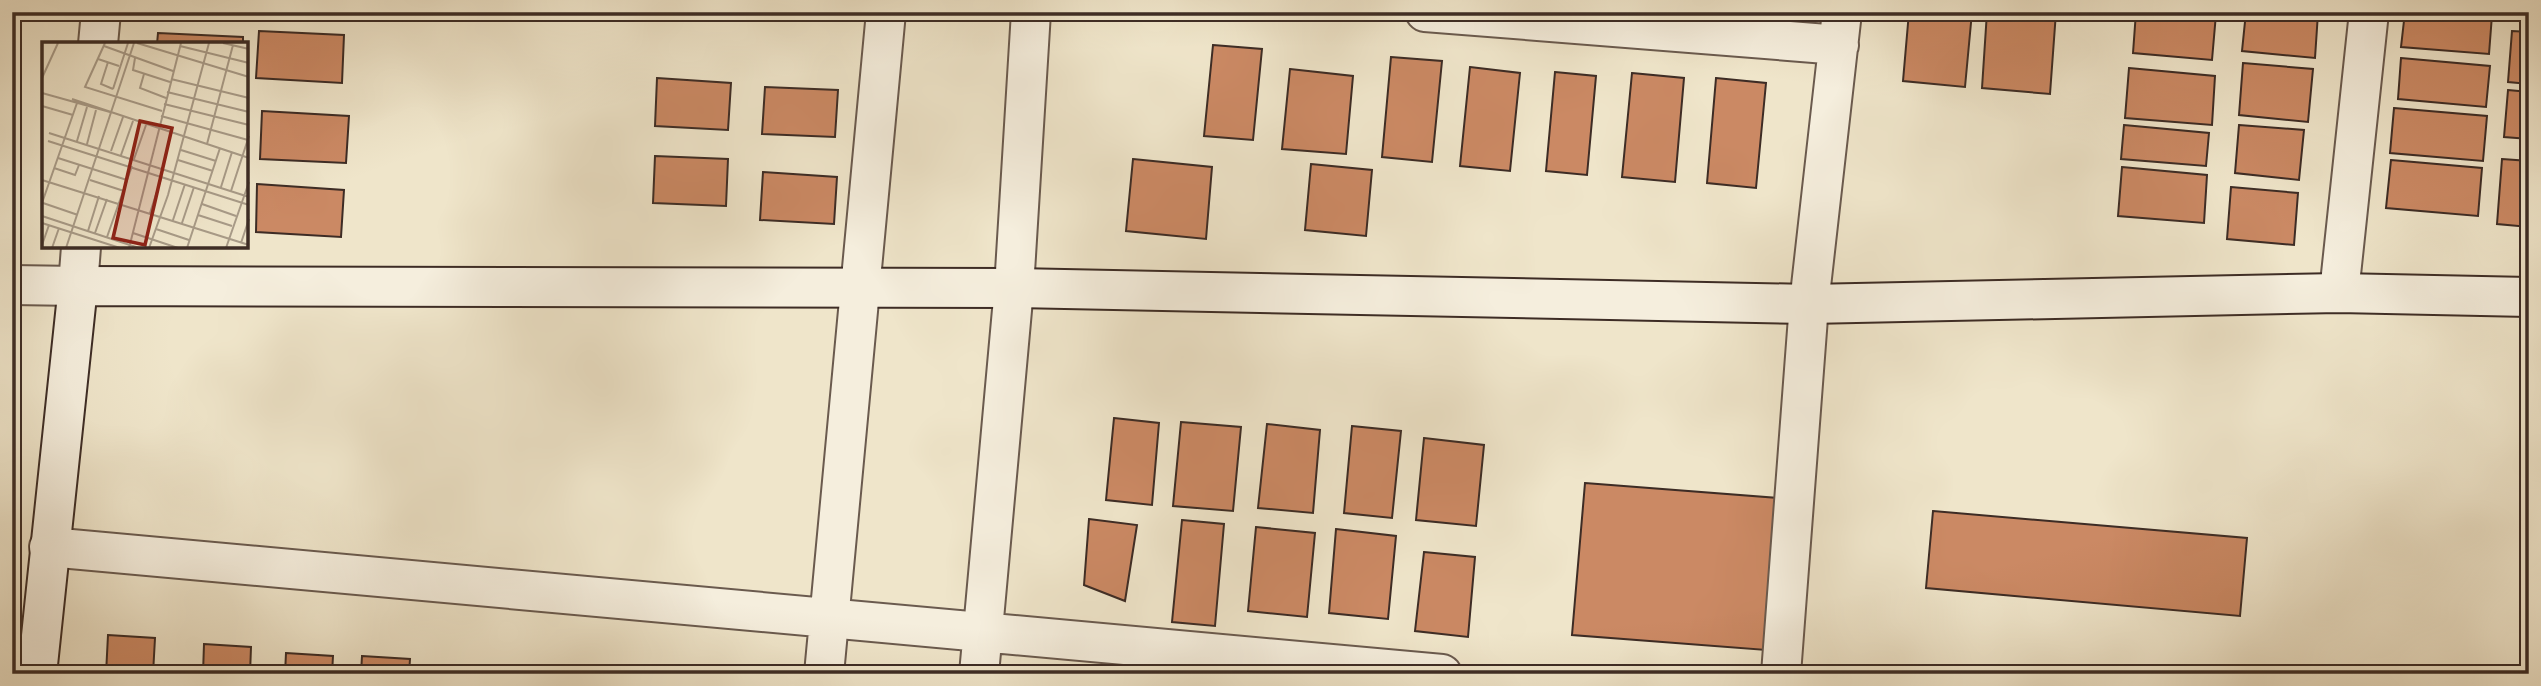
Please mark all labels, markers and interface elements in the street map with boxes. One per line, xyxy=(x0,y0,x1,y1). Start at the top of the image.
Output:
inset map xyxy=(42,42,248,248)

